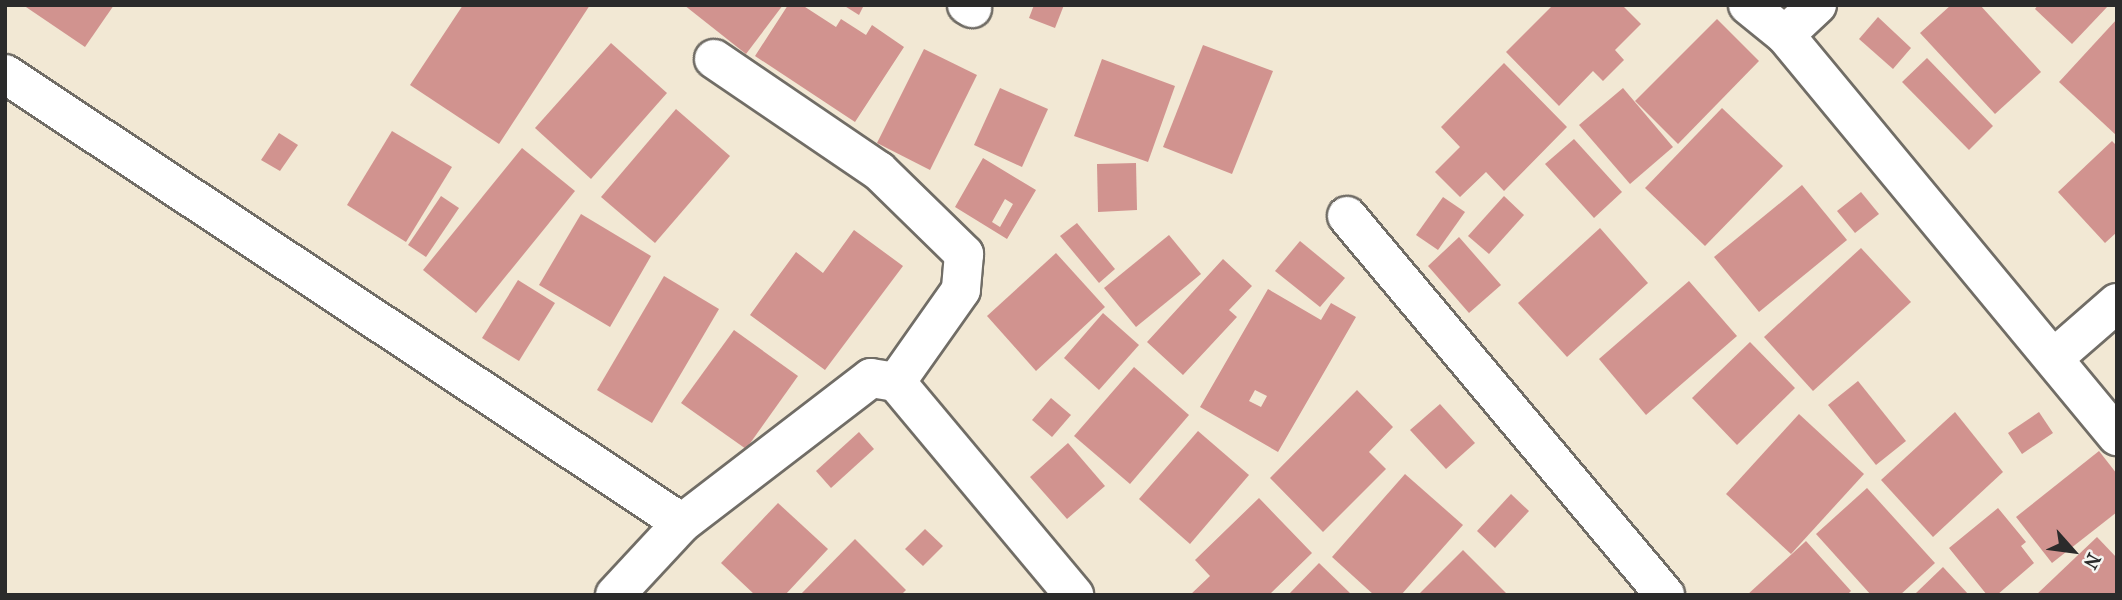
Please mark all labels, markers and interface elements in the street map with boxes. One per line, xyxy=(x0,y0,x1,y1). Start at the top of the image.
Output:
north arrow xyxy=(2038,516,2108,586)
text: N xyxy=(2078,549,2105,572)

